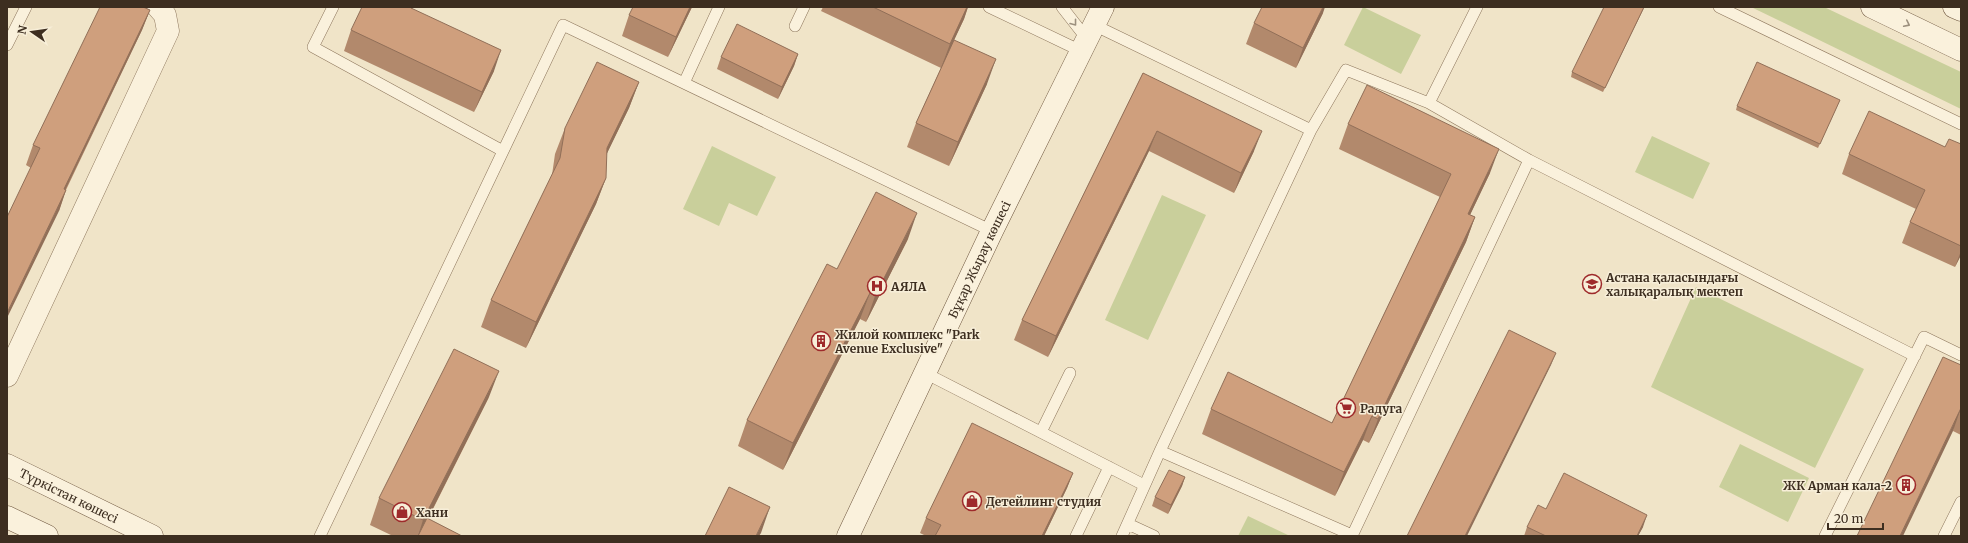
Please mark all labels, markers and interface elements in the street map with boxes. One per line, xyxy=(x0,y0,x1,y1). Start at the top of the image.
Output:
north arrow xyxy=(12,12,52,52)
one-way arrow xyxy=(1070,19,1077,26)
one-way arrow xyxy=(1903,19,1911,27)
text: N xyxy=(14,24,30,36)
street label: Бұқар Жырау көшесі xyxy=(944,198,1013,320)
place label: Астана қаласындағы халықаралық мектеп xyxy=(1605,270,1743,299)
school or university icon: Астана қаласындағы халықаралық мектеп xyxy=(1581,273,1603,295)
hospital icon: АЯЛА xyxy=(866,275,888,297)
place label: АЯЛА xyxy=(890,279,927,294)
place label: Жилой комплекс "Park Avenue Exclusive" xyxy=(834,327,980,356)
building icon: Жилой комплекс "Park Avenue Exclusive" xyxy=(810,330,832,352)
supermarket icon: Радуга xyxy=(1335,397,1357,419)
place label: Радуга xyxy=(1360,401,1402,416)
street label: Түркістан көшесі xyxy=(17,465,121,526)
building icon: ЖК Арман кала-2 xyxy=(1895,474,1917,496)
place label: ЖК Арман кала-2 xyxy=(1783,478,1892,493)
shop icon: Детейлинг студия xyxy=(961,490,983,512)
place label: Детейлинг студия xyxy=(986,494,1101,509)
shop icon: Хани xyxy=(391,501,413,523)
place label: Хани xyxy=(416,505,449,520)
scale bar xyxy=(1828,505,1883,531)
text: 20 m xyxy=(1834,511,1863,526)

